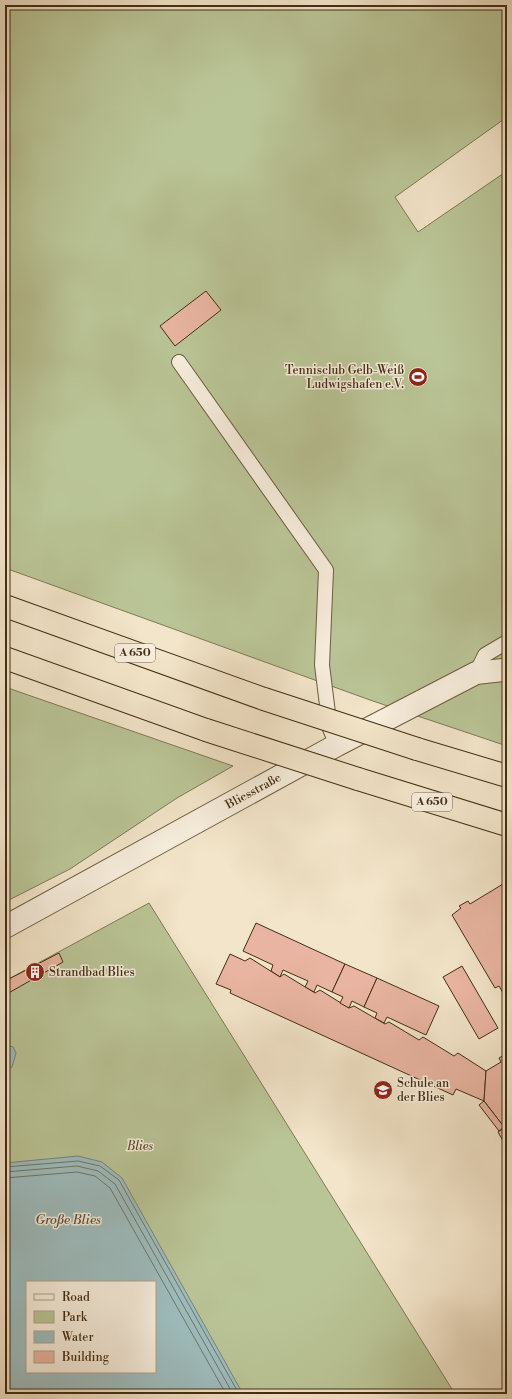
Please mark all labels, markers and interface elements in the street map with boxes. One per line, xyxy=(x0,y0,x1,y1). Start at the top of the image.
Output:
place label: Tennisclub Gelb-Weiß Ludwigshafen e.V. xyxy=(285,363,404,392)
sports icon: Tennisclub Gelb-Weiß Ludwigshafen e.V. xyxy=(407,366,429,388)
road number: A 650 xyxy=(115,644,155,662)
street label: Bliesstraße xyxy=(222,770,283,813)
road number: A 650 xyxy=(412,793,452,811)
building icon: Strandbad Blies xyxy=(24,961,46,983)
place label: Strandbad Blies xyxy=(49,965,135,980)
place label: Schule an der Blies xyxy=(397,1076,449,1105)
school or university icon: Schule an der Blies xyxy=(372,1079,394,1101)
park label: Blies xyxy=(126,1139,153,1154)
water label: Große Blies xyxy=(35,1212,101,1228)
legend xyxy=(26,1281,156,1373)
text: Road xyxy=(62,1290,90,1305)
text: Park xyxy=(62,1310,88,1325)
text: Water xyxy=(61,1330,94,1345)
text: Building xyxy=(61,1350,110,1365)

